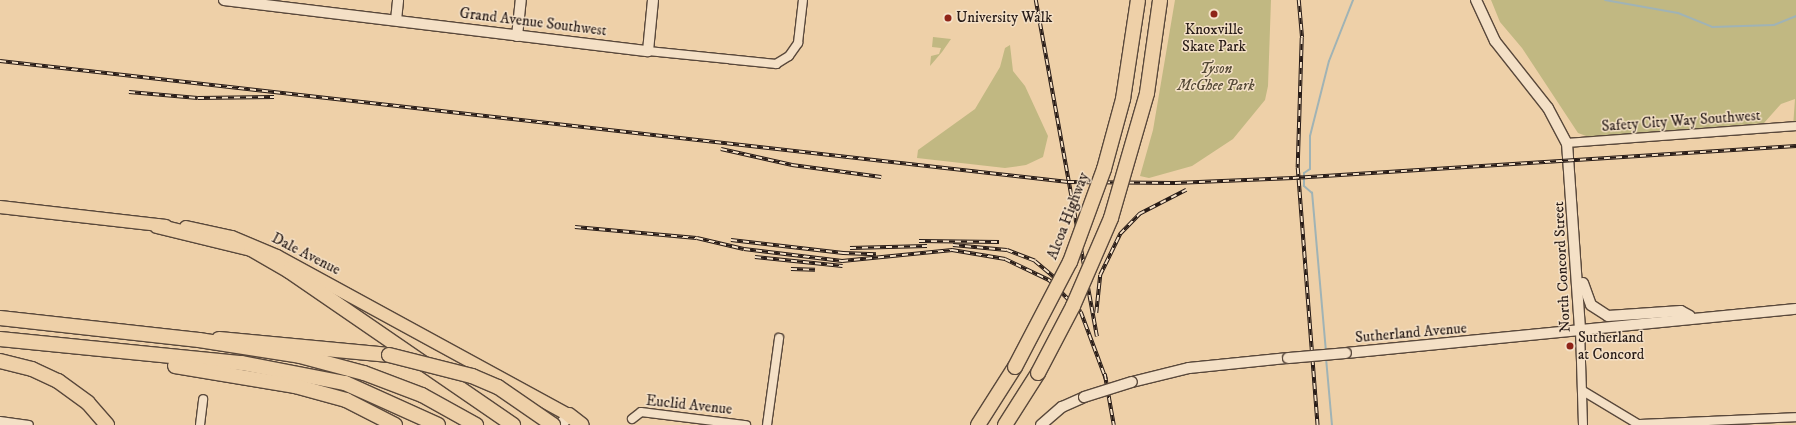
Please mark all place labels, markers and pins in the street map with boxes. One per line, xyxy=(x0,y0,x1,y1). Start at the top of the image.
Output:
place label: University Walk xyxy=(956,9,1052,27)
marker: Knoxville Skate Park xyxy=(1209,9,1219,19)
marker: University Walk xyxy=(943,13,953,23)
place label: Knoxville Skate Park xyxy=(1182,20,1246,55)
place label: Sutherland at Concord xyxy=(1578,328,1644,363)
marker: Sutherland at Concord xyxy=(1565,341,1575,351)

